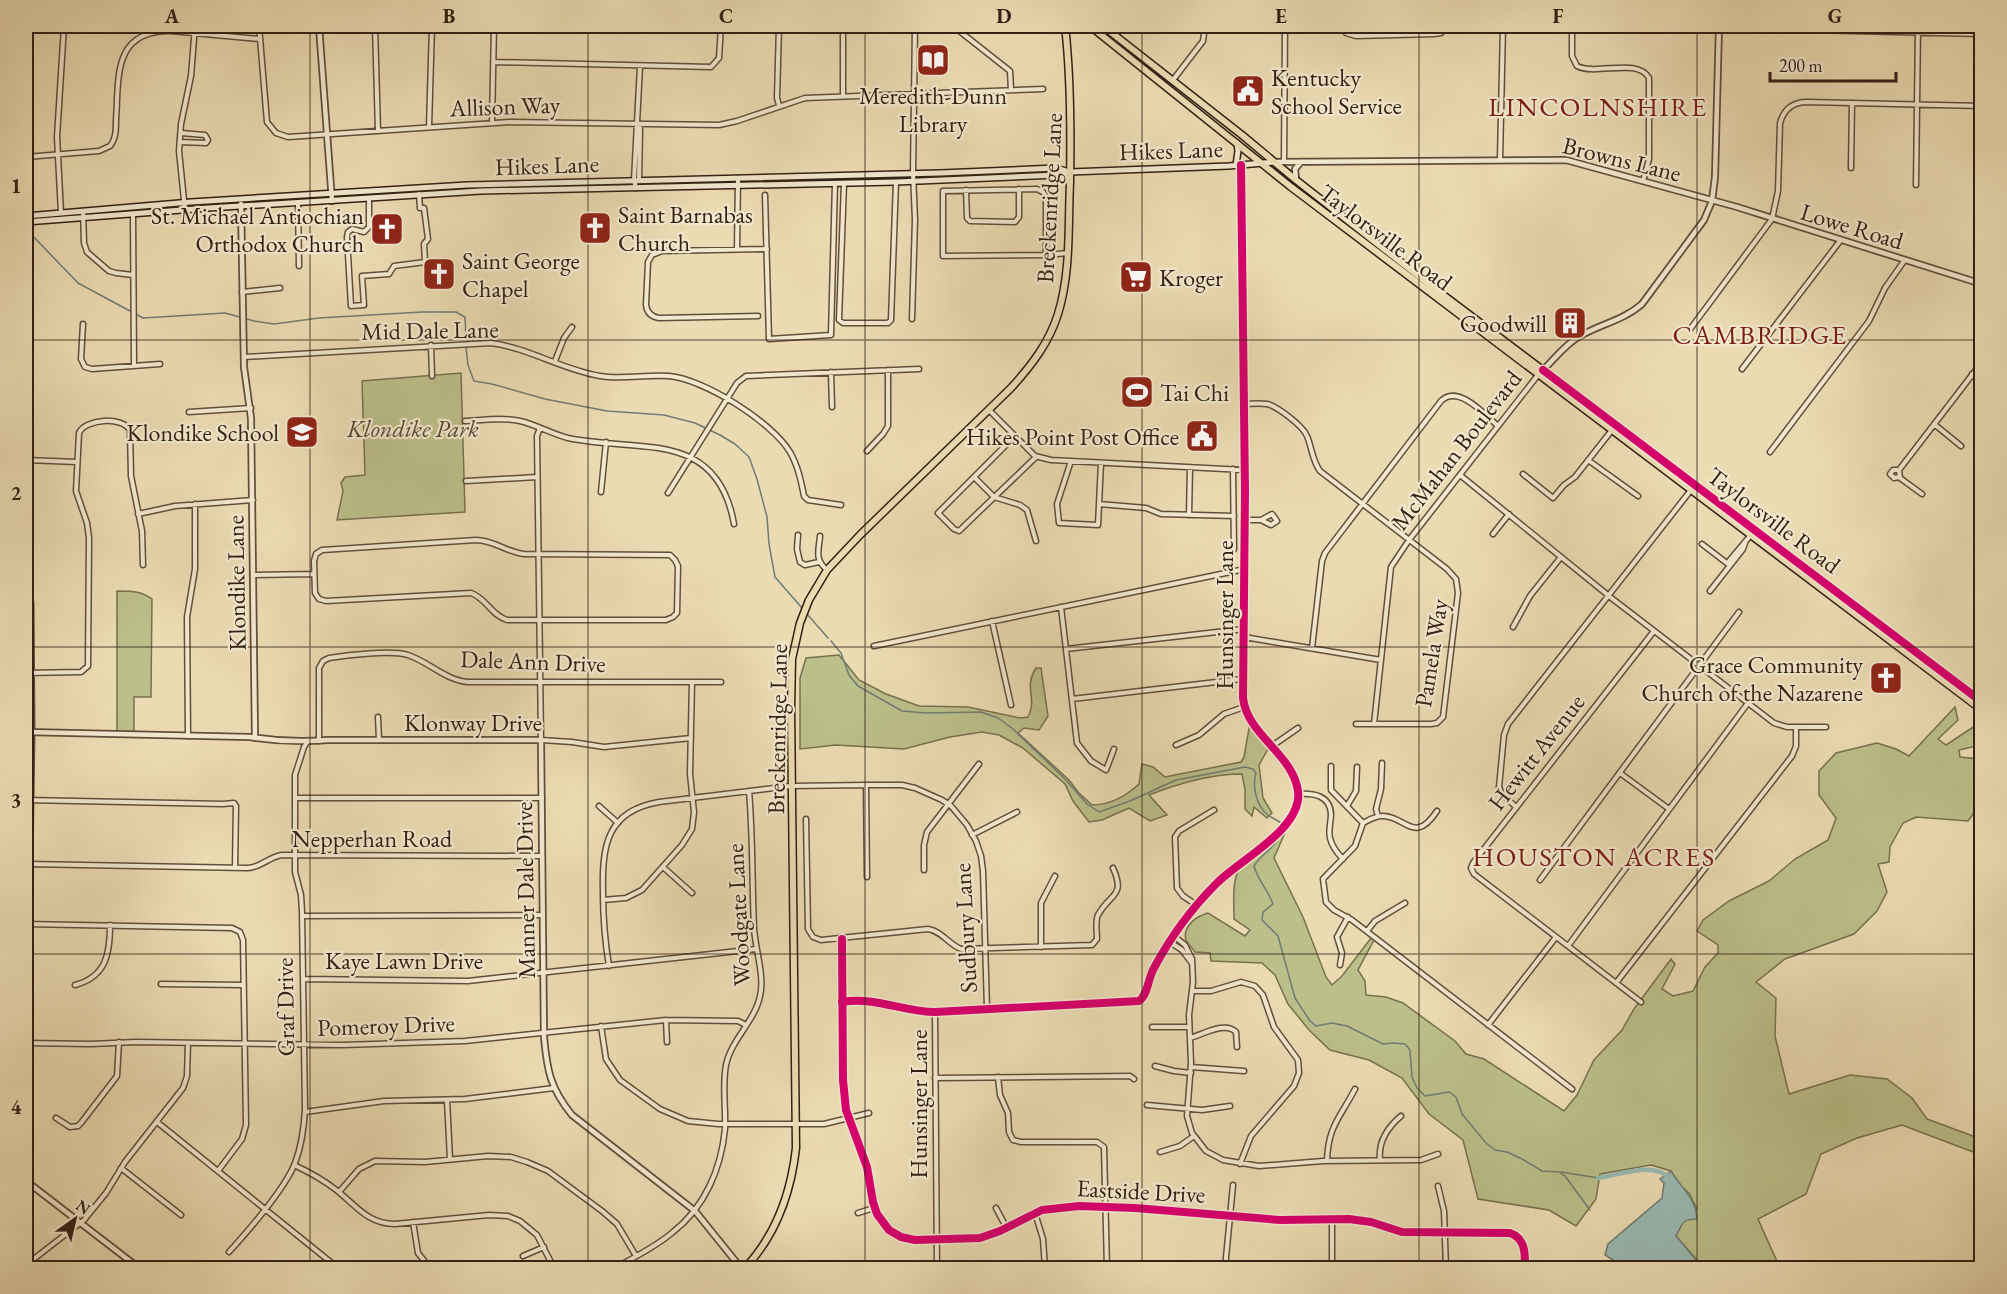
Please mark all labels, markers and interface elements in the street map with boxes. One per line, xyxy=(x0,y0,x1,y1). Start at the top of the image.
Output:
text: A xyxy=(164,3,180,29)
text: B xyxy=(443,3,455,29)
text: C xyxy=(719,3,733,29)
text: D xyxy=(996,3,1012,29)
text: E xyxy=(1275,3,1287,29)
text: F xyxy=(1553,3,1564,29)
text: G xyxy=(1828,3,1842,29)
library icon: Meredith-Dunn Library xyxy=(915,42,951,78)
scale bar xyxy=(1770,45,1896,83)
text: 200 m xyxy=(1779,54,1823,77)
place label: Kentucky School Service xyxy=(1271,62,1402,121)
public building icon: Kentucky School Service xyxy=(1230,73,1266,109)
place label: Meredith-Dunn Library xyxy=(859,80,1007,139)
street label: Allison Way xyxy=(448,89,561,123)
district label: LINCOLNSHIRE xyxy=(1488,89,1708,124)
street label: Breckenridge Lane xyxy=(1029,112,1069,284)
street label: Browns Lane xyxy=(1560,129,1684,189)
street label: Hikes Lane xyxy=(1118,133,1224,167)
street label: Hikes Lane xyxy=(494,148,600,182)
text: 1 xyxy=(11,173,21,199)
street label: Taylorsville Road xyxy=(1313,177,1460,298)
street label: Lowe Road xyxy=(1797,196,1908,257)
place label: Saint Barnabas Church xyxy=(618,199,753,258)
place label: St. Michael Antiochian Orthodox Church xyxy=(151,200,364,259)
church icon: Saint Barnabas Church xyxy=(577,210,613,246)
church icon: St. Michael Antiochian Orthodox Church xyxy=(369,211,405,247)
place label: Saint George Chapel xyxy=(462,245,580,304)
church icon: Saint George Chapel xyxy=(421,256,457,292)
supermarket icon: Kroger xyxy=(1118,259,1154,295)
place label: Kroger xyxy=(1159,262,1223,293)
building icon: Goodwill xyxy=(1552,305,1588,341)
place label: Goodwill xyxy=(1460,308,1547,339)
street label: Mid Dale Lane xyxy=(361,313,499,347)
district label: CAMBRIDGE xyxy=(1672,317,1848,352)
street label: McMahan Boulevard xyxy=(1384,363,1529,536)
sports icon: Tai Chi xyxy=(1119,374,1155,410)
place label: Tai Chi xyxy=(1160,377,1229,408)
park label: Klondike Park xyxy=(346,413,479,444)
school or university icon: Klondike School xyxy=(284,414,320,450)
place label: Klondike School xyxy=(126,417,279,448)
public building icon: Hikes Point Post Office xyxy=(1184,418,1220,454)
place label: Hikes Point Post Office xyxy=(966,421,1179,452)
street label: Taylorsville Road xyxy=(1701,460,1848,581)
text: 2 xyxy=(11,480,22,506)
street label: Klondike Lane xyxy=(219,515,253,651)
street label: Hunsinger Lane xyxy=(1209,540,1240,690)
street label: Pamela Way xyxy=(1407,596,1455,709)
street label: Dale Ann Drive xyxy=(460,643,606,679)
street label: Breckenridge Lane xyxy=(760,643,794,815)
place label: Grace Community Church of the Nazarene xyxy=(1642,649,1863,708)
church icon: Grace Community Church of the Nazarene xyxy=(1868,660,1904,696)
street label: Hewitt Avenue xyxy=(1481,687,1591,817)
street label: Klonway Drive xyxy=(404,707,542,738)
text: 3 xyxy=(11,787,21,813)
street label: Manner Dale Drive xyxy=(508,801,542,979)
street label: Nepperhan Road xyxy=(292,823,453,854)
district label: HOUSTON ACRES xyxy=(1472,839,1716,874)
street label: Woodgate Lane xyxy=(719,843,757,987)
street label: Sudbury Lane xyxy=(946,862,984,994)
street label: Kaye Lawn Drive xyxy=(325,945,483,976)
street label: Graf Drive xyxy=(269,957,301,1057)
street label: Pomeroy Drive xyxy=(317,1007,455,1043)
street label: Hunsinger Lane xyxy=(903,1029,934,1179)
text: 4 xyxy=(11,1094,22,1120)
street label: Eastside Drive xyxy=(1076,1172,1206,1210)
north arrow xyxy=(45,1189,105,1249)
text: N xyxy=(72,1195,94,1219)

